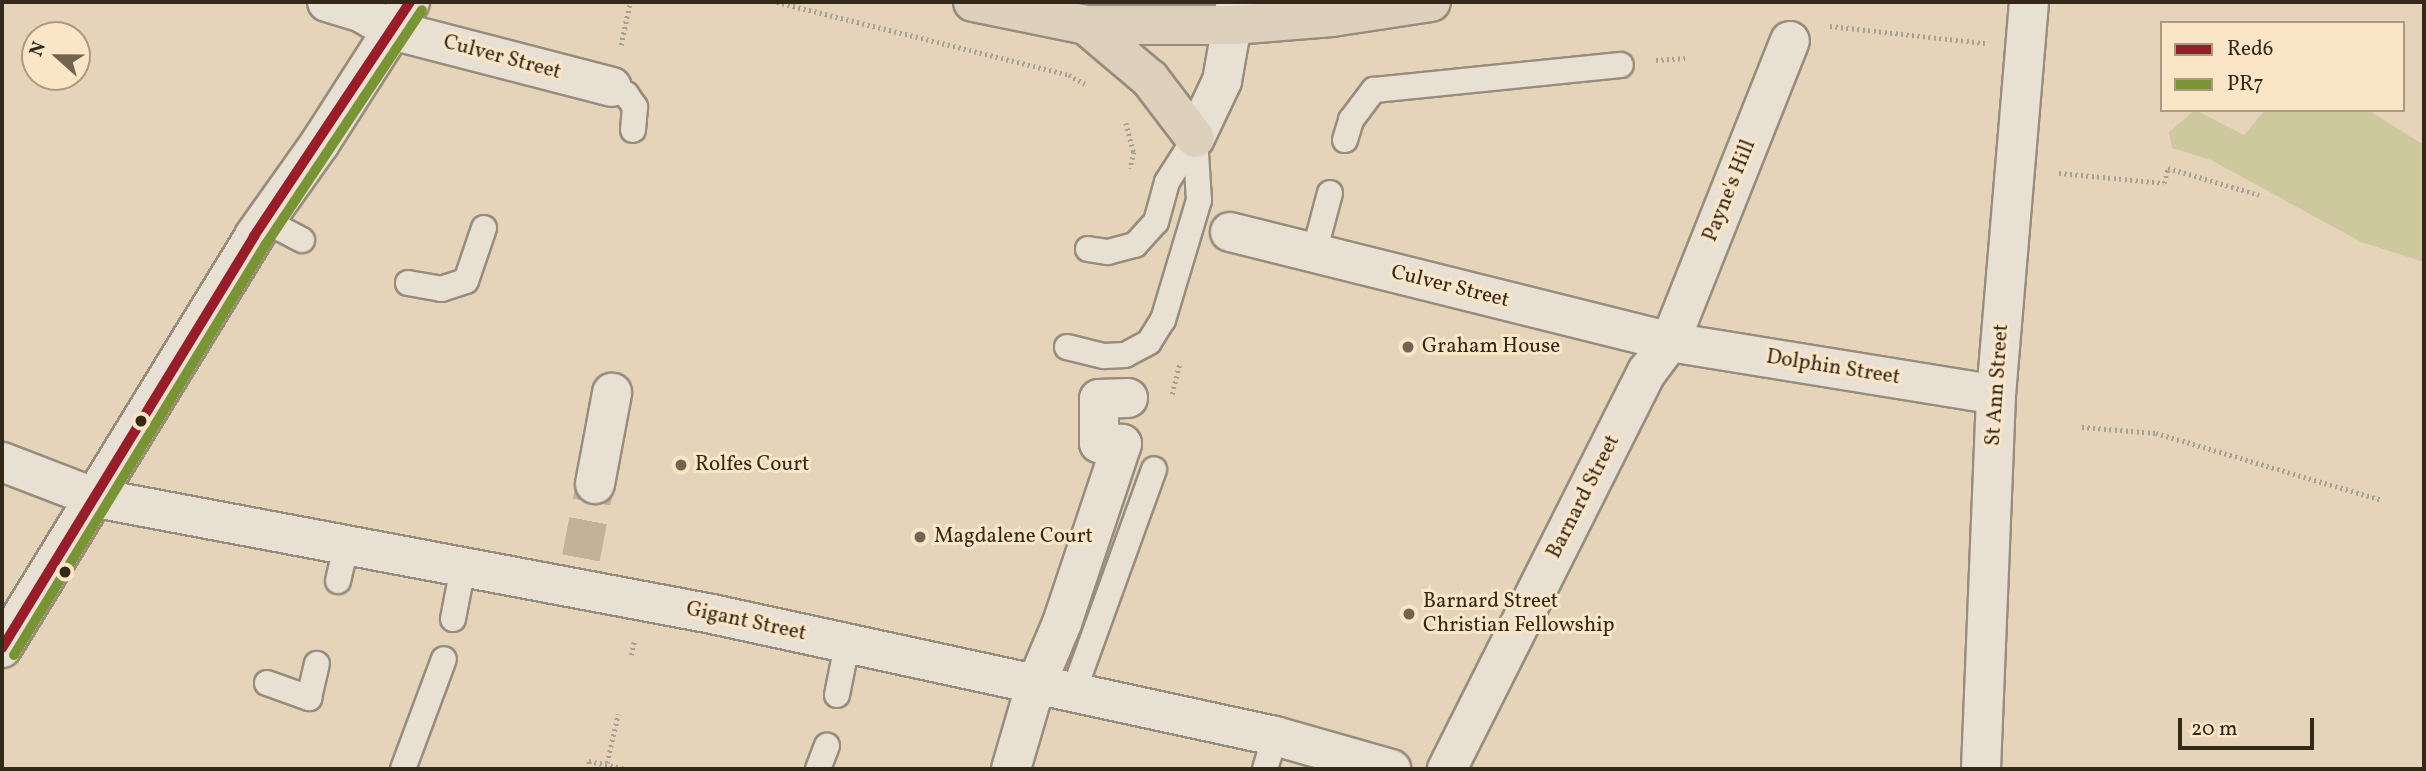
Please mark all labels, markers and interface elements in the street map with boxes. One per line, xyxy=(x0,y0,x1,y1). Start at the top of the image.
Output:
north arrow xyxy=(21,21,91,91)
legend xyxy=(2160,21,2405,112)
street label: Culver Street xyxy=(440,30,564,86)
text: Red6 xyxy=(2227,35,2273,64)
text: N xyxy=(24,38,53,60)
text: PR7 xyxy=(2227,70,2264,99)
street label: Payne's Hill xyxy=(1698,136,1762,246)
street label: Culver Street xyxy=(1388,260,1512,314)
street label: St Ann Street xyxy=(1981,323,2015,447)
place label: Graham House xyxy=(1422,334,1560,360)
marker: Graham House xyxy=(1400,339,1416,355)
street label: Dolphin Street xyxy=(1764,345,1902,391)
unlabelled marker xyxy=(134,414,148,428)
street label: Barnard Street xyxy=(1542,431,1626,563)
place label: Rolfes Court xyxy=(695,452,809,478)
marker: Rolfes Court xyxy=(673,457,689,473)
place label: Magdalene Court xyxy=(934,524,1093,550)
marker: Magdalene Court xyxy=(912,529,928,545)
unlabelled marker xyxy=(58,565,72,579)
place label: Barnard Street Christian Fellowship xyxy=(1423,589,1615,639)
street label: Gigant Street xyxy=(684,597,808,647)
marker: Barnard Street Christian Fellowship xyxy=(1401,606,1417,622)
scale bar xyxy=(2181,704,2318,748)
text: 20 m xyxy=(2191,715,2237,744)

